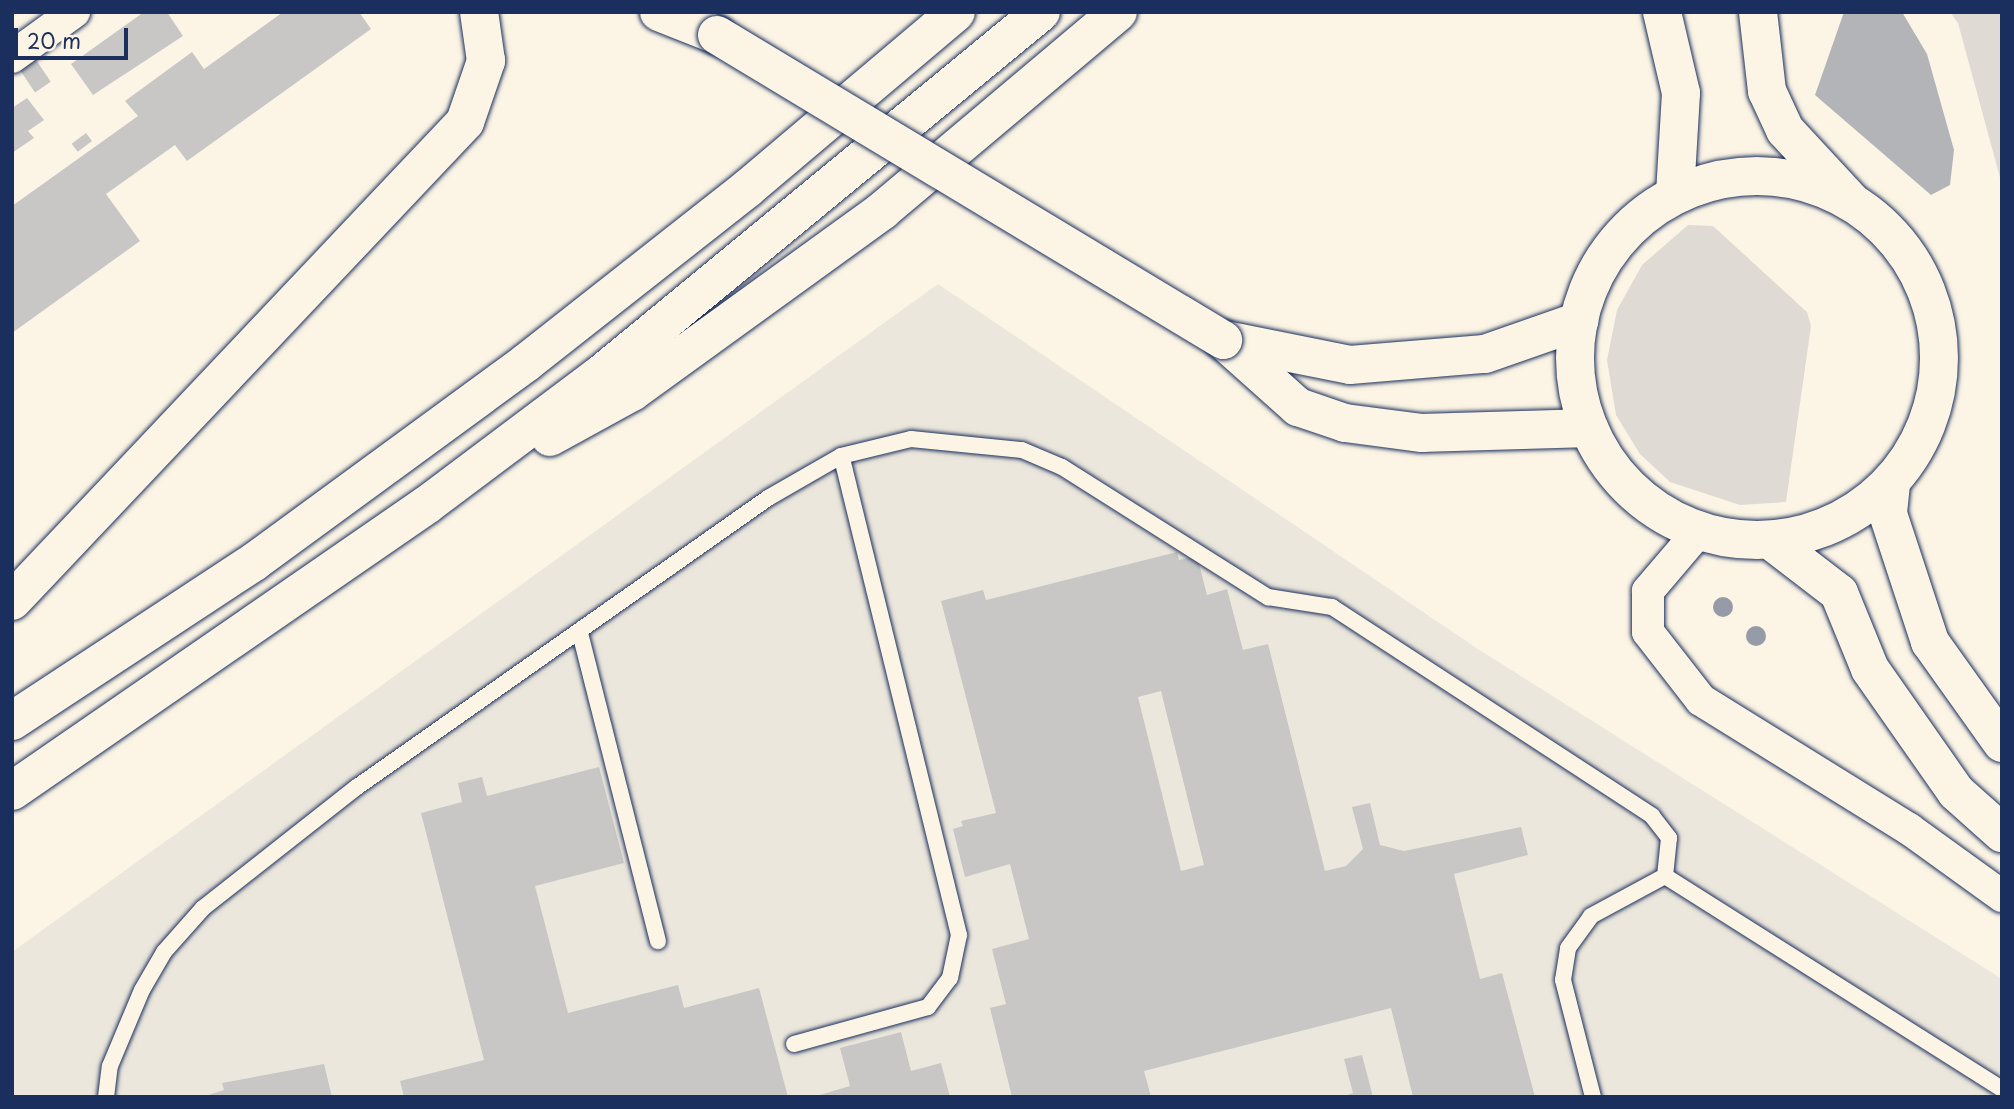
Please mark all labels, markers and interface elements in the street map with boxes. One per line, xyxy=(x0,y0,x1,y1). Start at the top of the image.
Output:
scale bar xyxy=(18,14,131,58)
text: 20 m xyxy=(27,24,81,56)

